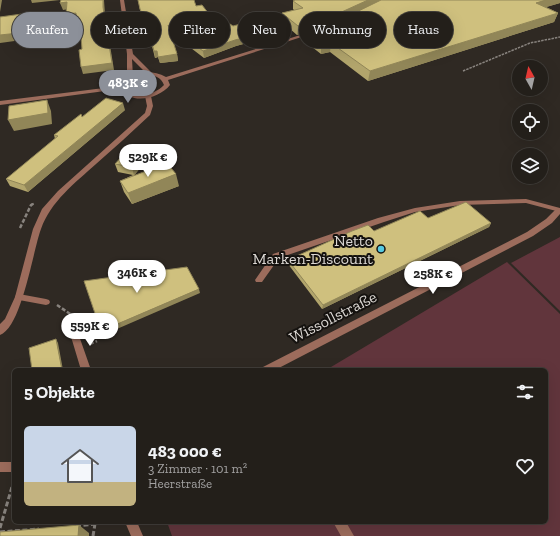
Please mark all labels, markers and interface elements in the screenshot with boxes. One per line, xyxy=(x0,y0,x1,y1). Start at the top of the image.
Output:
chip: Kaufen xyxy=(12,12,83,48)
chip: Mieten xyxy=(91,12,161,48)
chip: Filter xyxy=(169,12,230,48)
chip: Neu xyxy=(238,12,291,48)
chip: Wohnung xyxy=(299,12,386,48)
chip: Haus xyxy=(394,12,453,48)
north arrow xyxy=(512,60,548,96)
map controls xyxy=(512,60,548,184)
pin: 483K € xyxy=(95,70,161,104)
text: 483K € xyxy=(108,75,148,90)
button: locate xyxy=(512,104,548,140)
pin: 529K € xyxy=(115,144,181,178)
button: layers xyxy=(512,148,548,184)
text: 529K € xyxy=(128,149,168,164)
place label: Netto Marken-Discount xyxy=(253,231,373,268)
marker: Netto Marken-Discount xyxy=(376,244,386,254)
pin: 346K € xyxy=(104,260,170,294)
pin: 258K € xyxy=(400,261,466,295)
text: 346K € xyxy=(117,265,157,280)
text: 258K € xyxy=(413,266,453,281)
street label: Wissollstraße xyxy=(286,287,380,347)
pin: 559K € xyxy=(57,313,123,347)
text: 559K € xyxy=(70,318,110,333)
icon: filters xyxy=(514,381,536,403)
text: 5 Objekte xyxy=(24,382,95,402)
text: 483 000 € xyxy=(148,441,222,461)
icon: home xyxy=(56,442,104,490)
icon: heart xyxy=(514,455,536,477)
text: 3 Zimmer · 101 m² xyxy=(148,461,247,476)
text: Heerstraße xyxy=(148,476,212,491)

